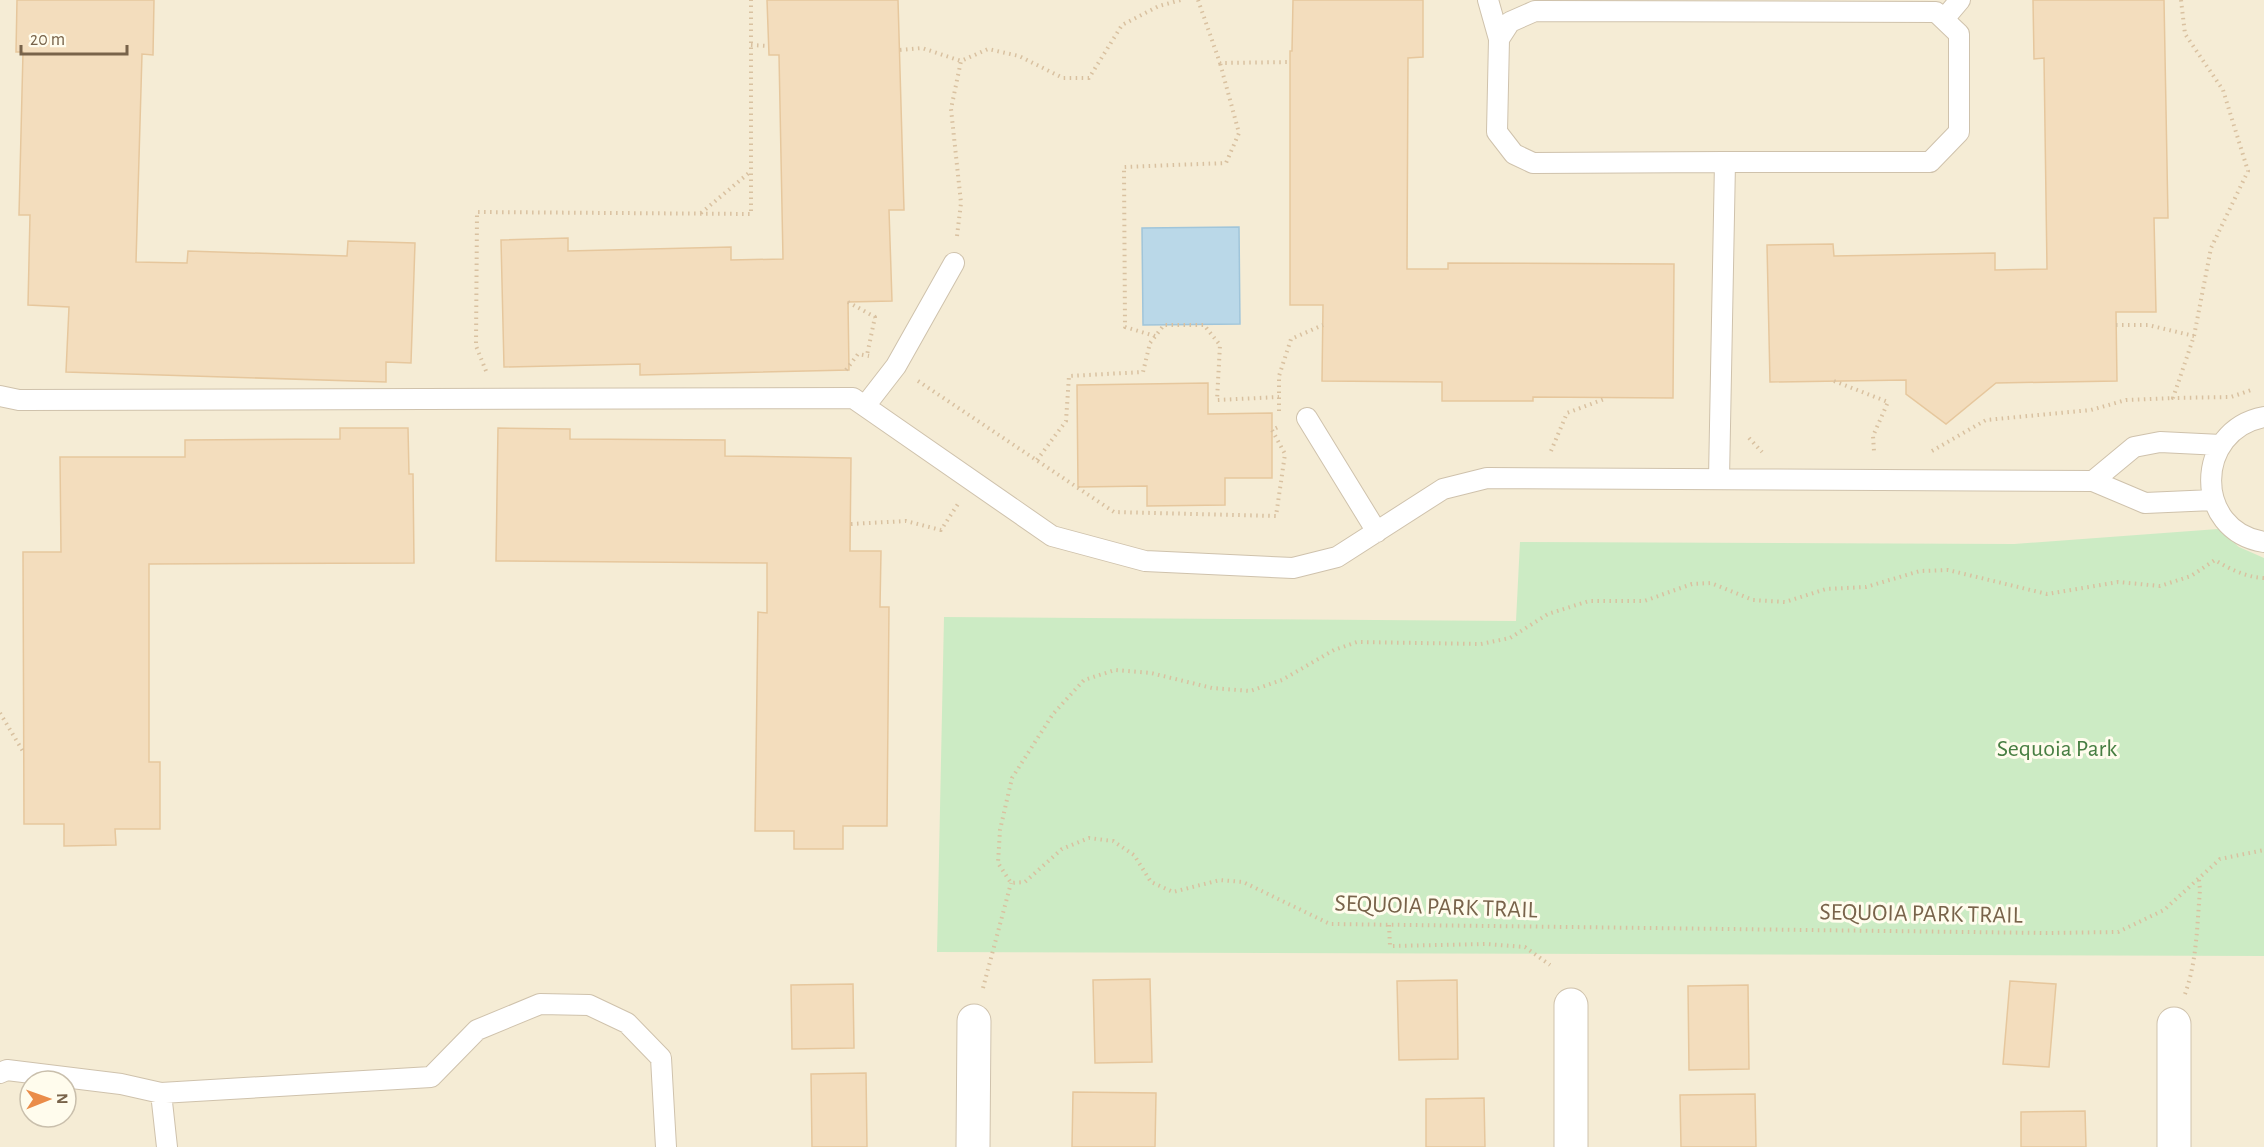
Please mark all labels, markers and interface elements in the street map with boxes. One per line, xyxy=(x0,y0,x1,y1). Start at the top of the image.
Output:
scale bar xyxy=(21,18,128,56)
text: 20 m xyxy=(30,31,65,49)
park label: Sequoia Park xyxy=(1997,737,2117,761)
street label: SEQUOIA PARK TRAIL xyxy=(1334,891,1538,923)
street label: SEQUOIA PARK TRAIL xyxy=(1819,900,2023,928)
north arrow xyxy=(18,1069,78,1129)
text: N xyxy=(54,1093,70,1104)

